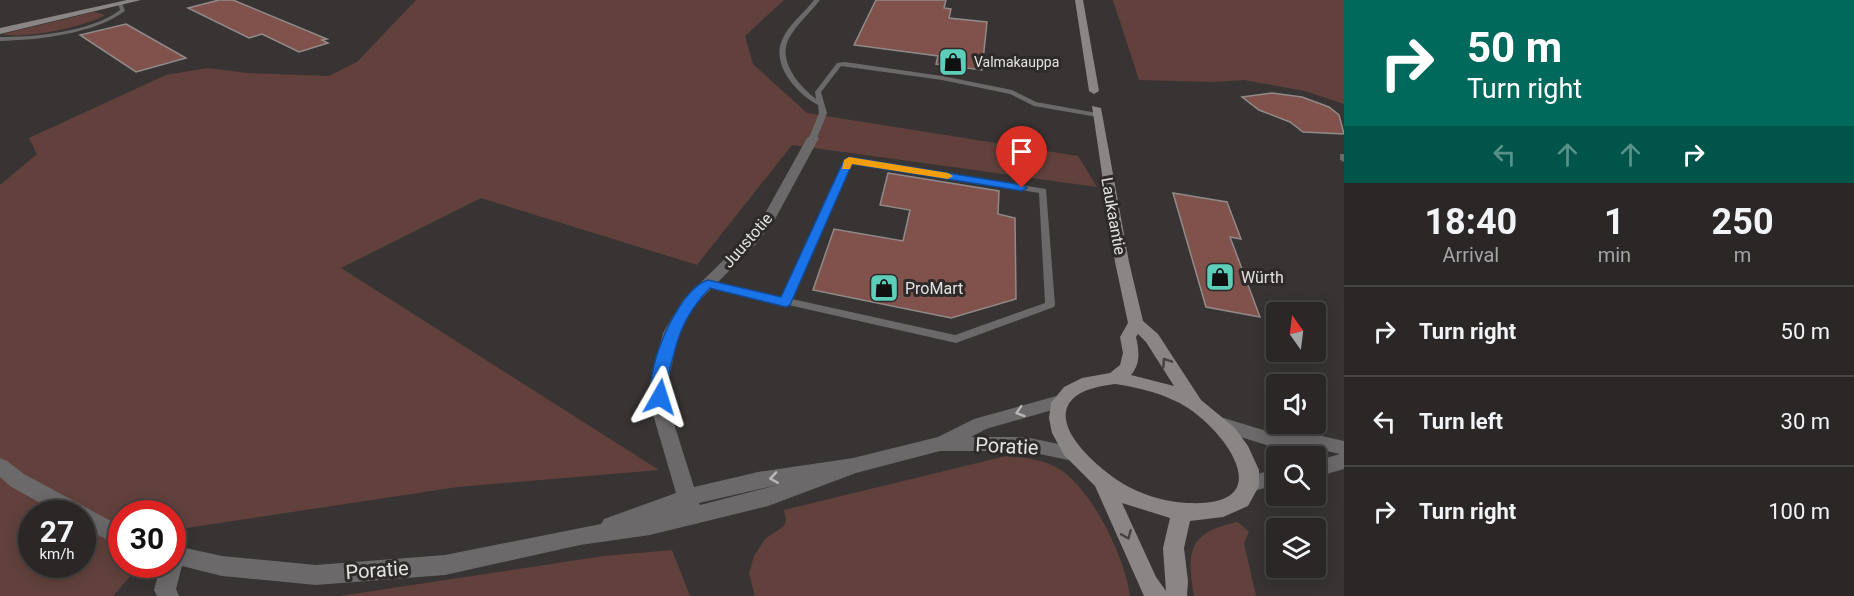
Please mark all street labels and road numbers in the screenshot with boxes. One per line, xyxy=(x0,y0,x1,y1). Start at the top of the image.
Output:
street label: Laukaantie xyxy=(1097,176,1130,256)
street label: Juustotie xyxy=(718,209,776,272)
street label: Poratie xyxy=(975,432,1039,460)
street label: Poratie xyxy=(345,556,409,584)

